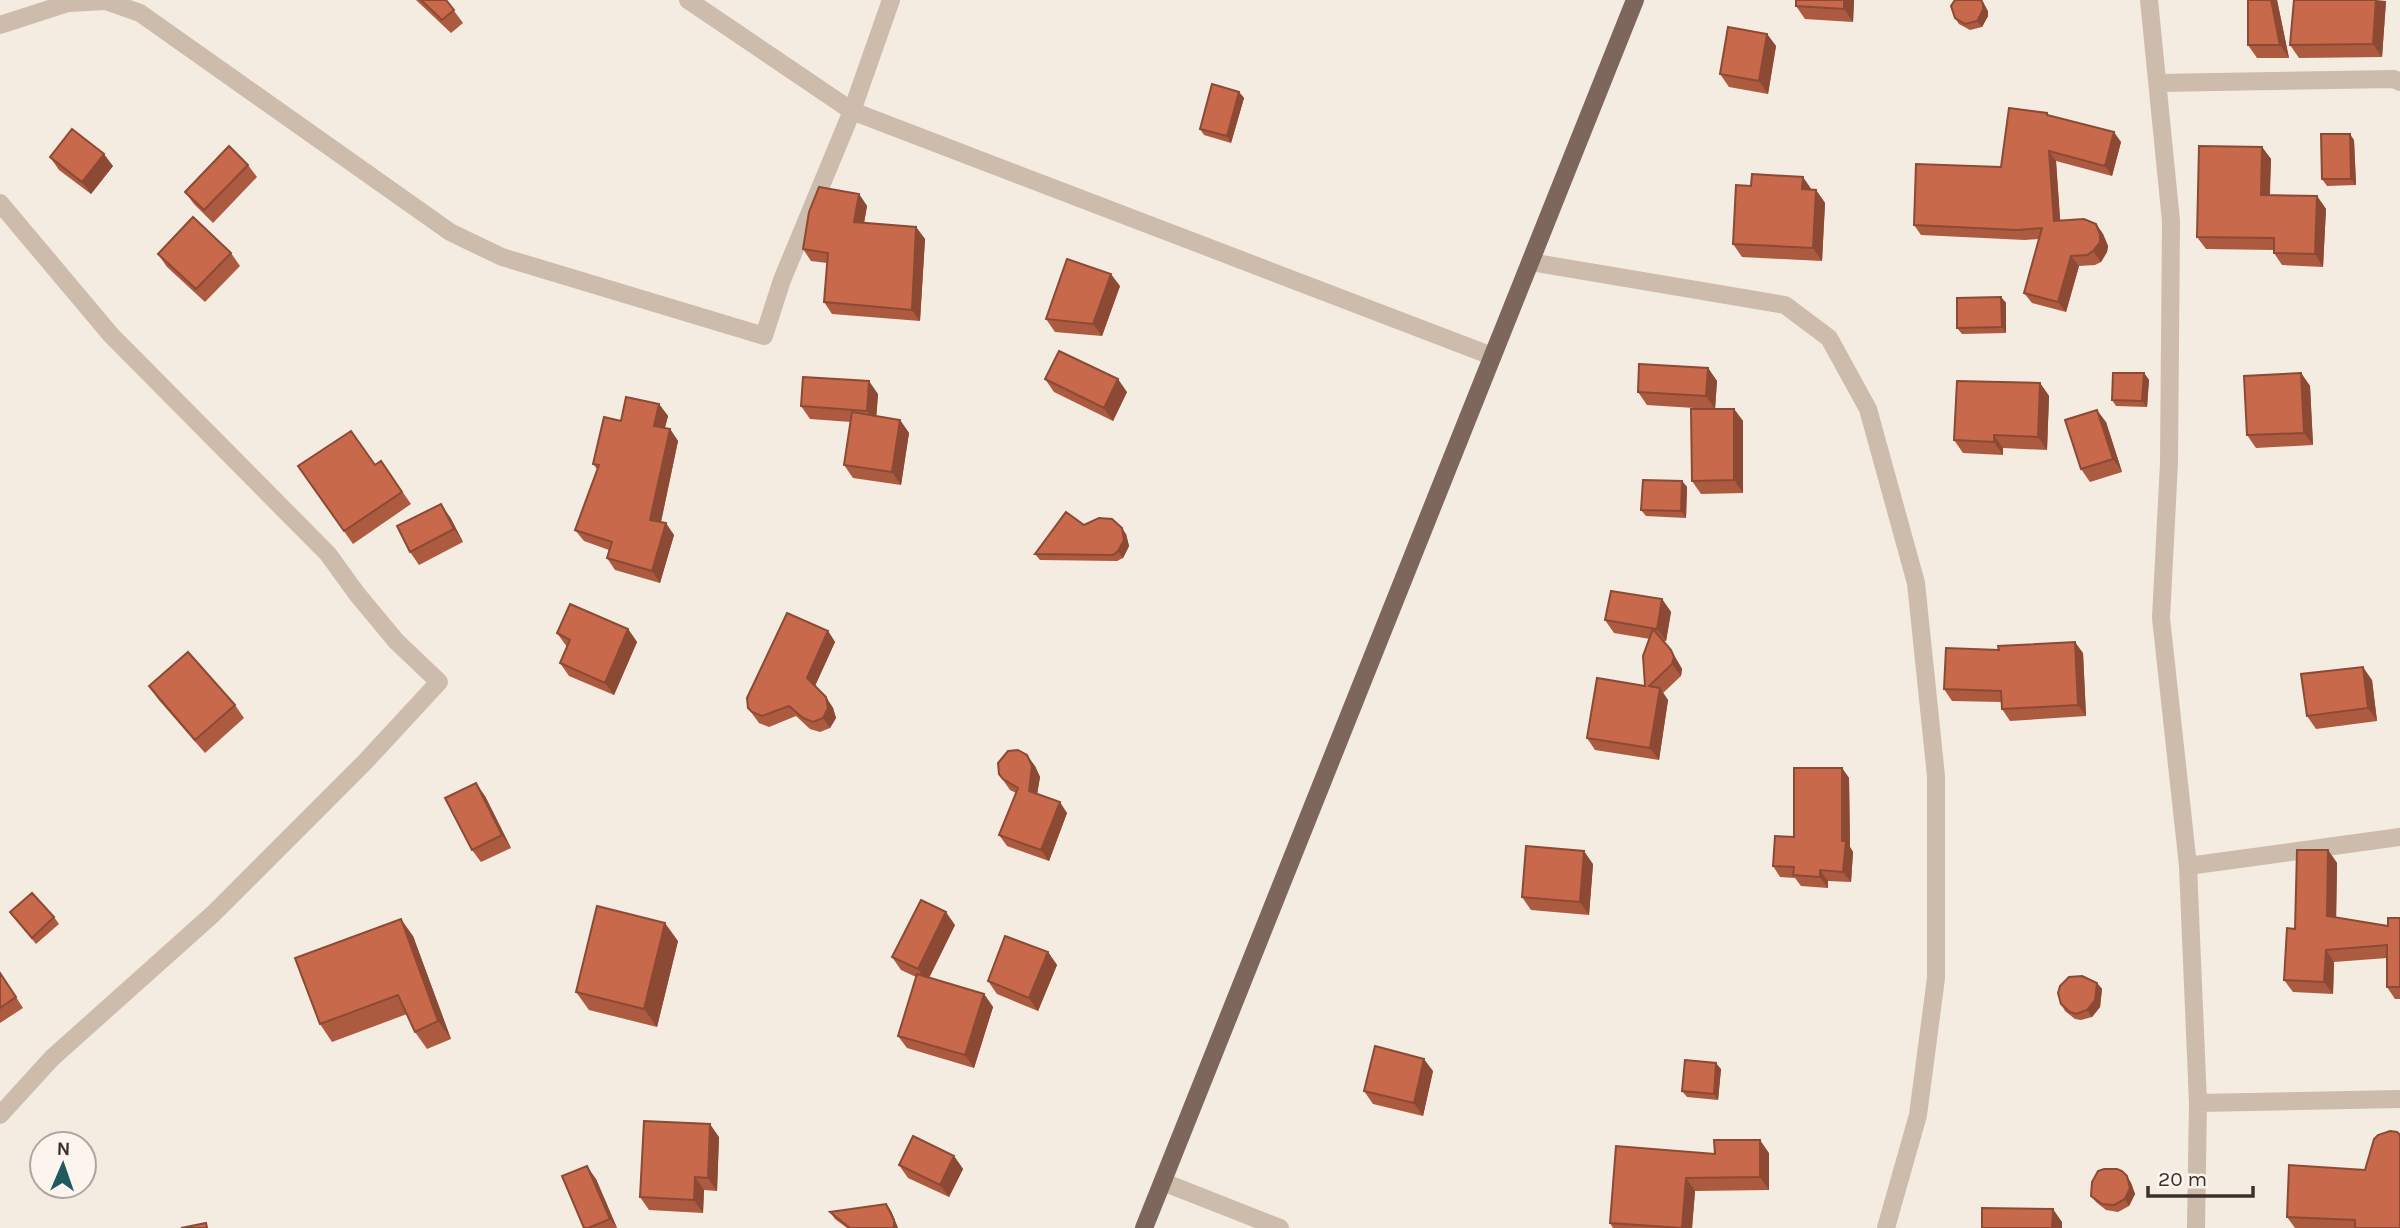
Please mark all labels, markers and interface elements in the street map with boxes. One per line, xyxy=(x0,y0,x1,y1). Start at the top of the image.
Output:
north arrow xyxy=(28,1130,98,1200)
text: N xyxy=(56,1138,71,1160)
scale bar xyxy=(2148,1154,2253,1198)
text: 20 m xyxy=(2158,1167,2207,1191)

